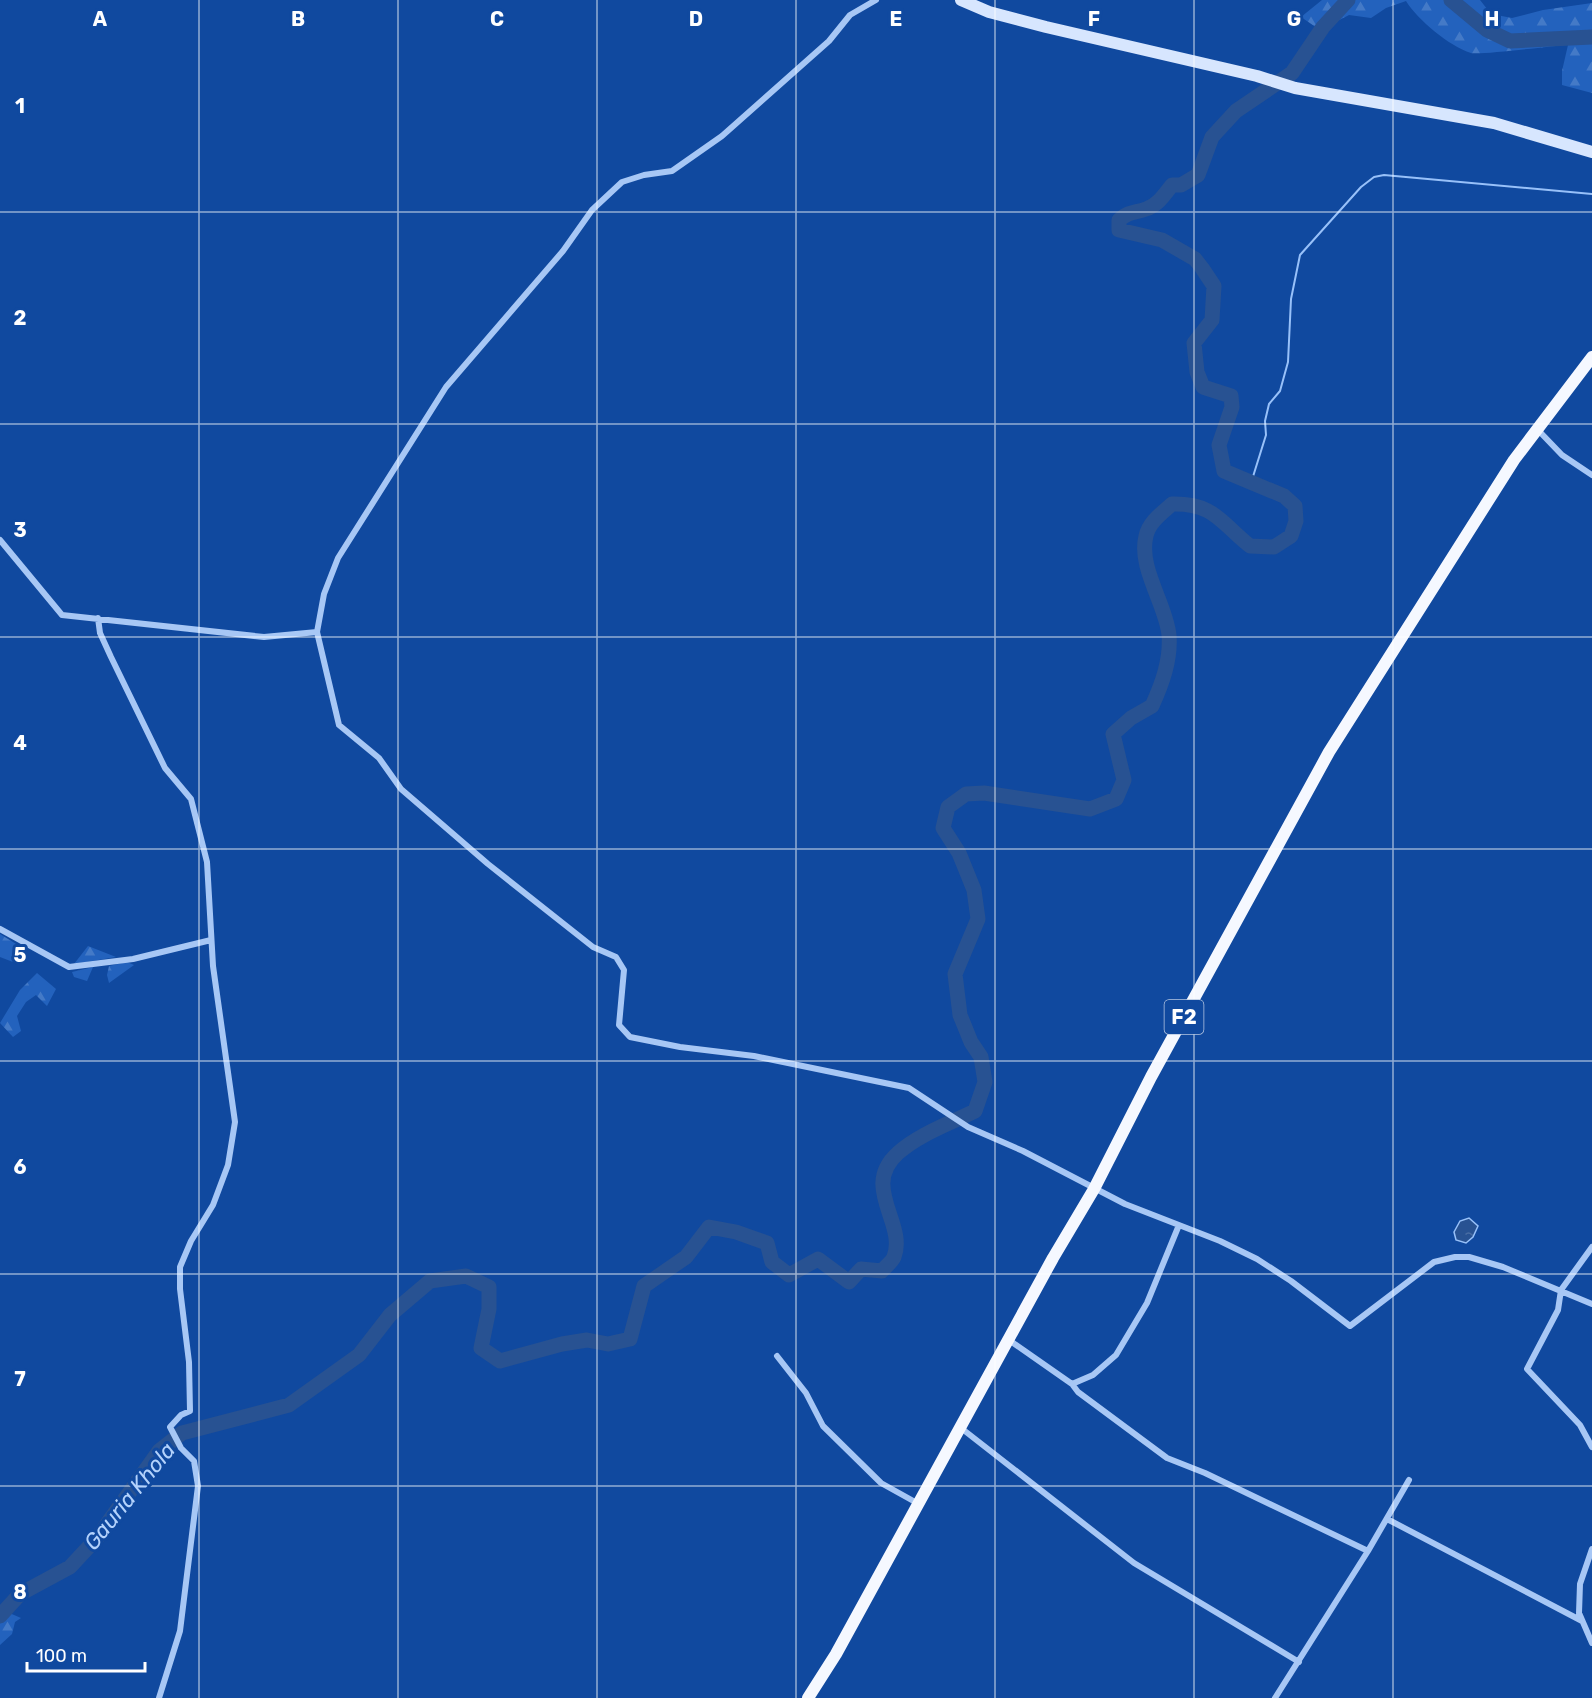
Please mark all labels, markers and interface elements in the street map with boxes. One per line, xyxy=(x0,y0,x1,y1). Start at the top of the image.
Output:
text: A xyxy=(93,7,108,31)
text: B xyxy=(291,7,305,31)
text: C xyxy=(490,7,504,31)
text: D xyxy=(689,7,703,31)
text: E xyxy=(890,7,902,31)
text: F xyxy=(1088,7,1100,31)
text: G xyxy=(1287,7,1301,31)
text: H xyxy=(1485,7,1499,31)
text: 1 xyxy=(15,94,25,118)
text: 2 xyxy=(14,306,27,330)
text: 3 xyxy=(13,518,27,542)
text: 4 xyxy=(13,731,27,755)
text: 5 xyxy=(14,943,27,967)
road number: F2 xyxy=(1164,1000,1204,1034)
text: 6 xyxy=(13,1155,27,1179)
text: 7 xyxy=(14,1367,26,1391)
water label: Gauria Khola xyxy=(78,1437,181,1556)
text: 8 xyxy=(13,1580,27,1604)
scale bar xyxy=(27,1635,146,1673)
text: 100 m xyxy=(36,1645,87,1667)

